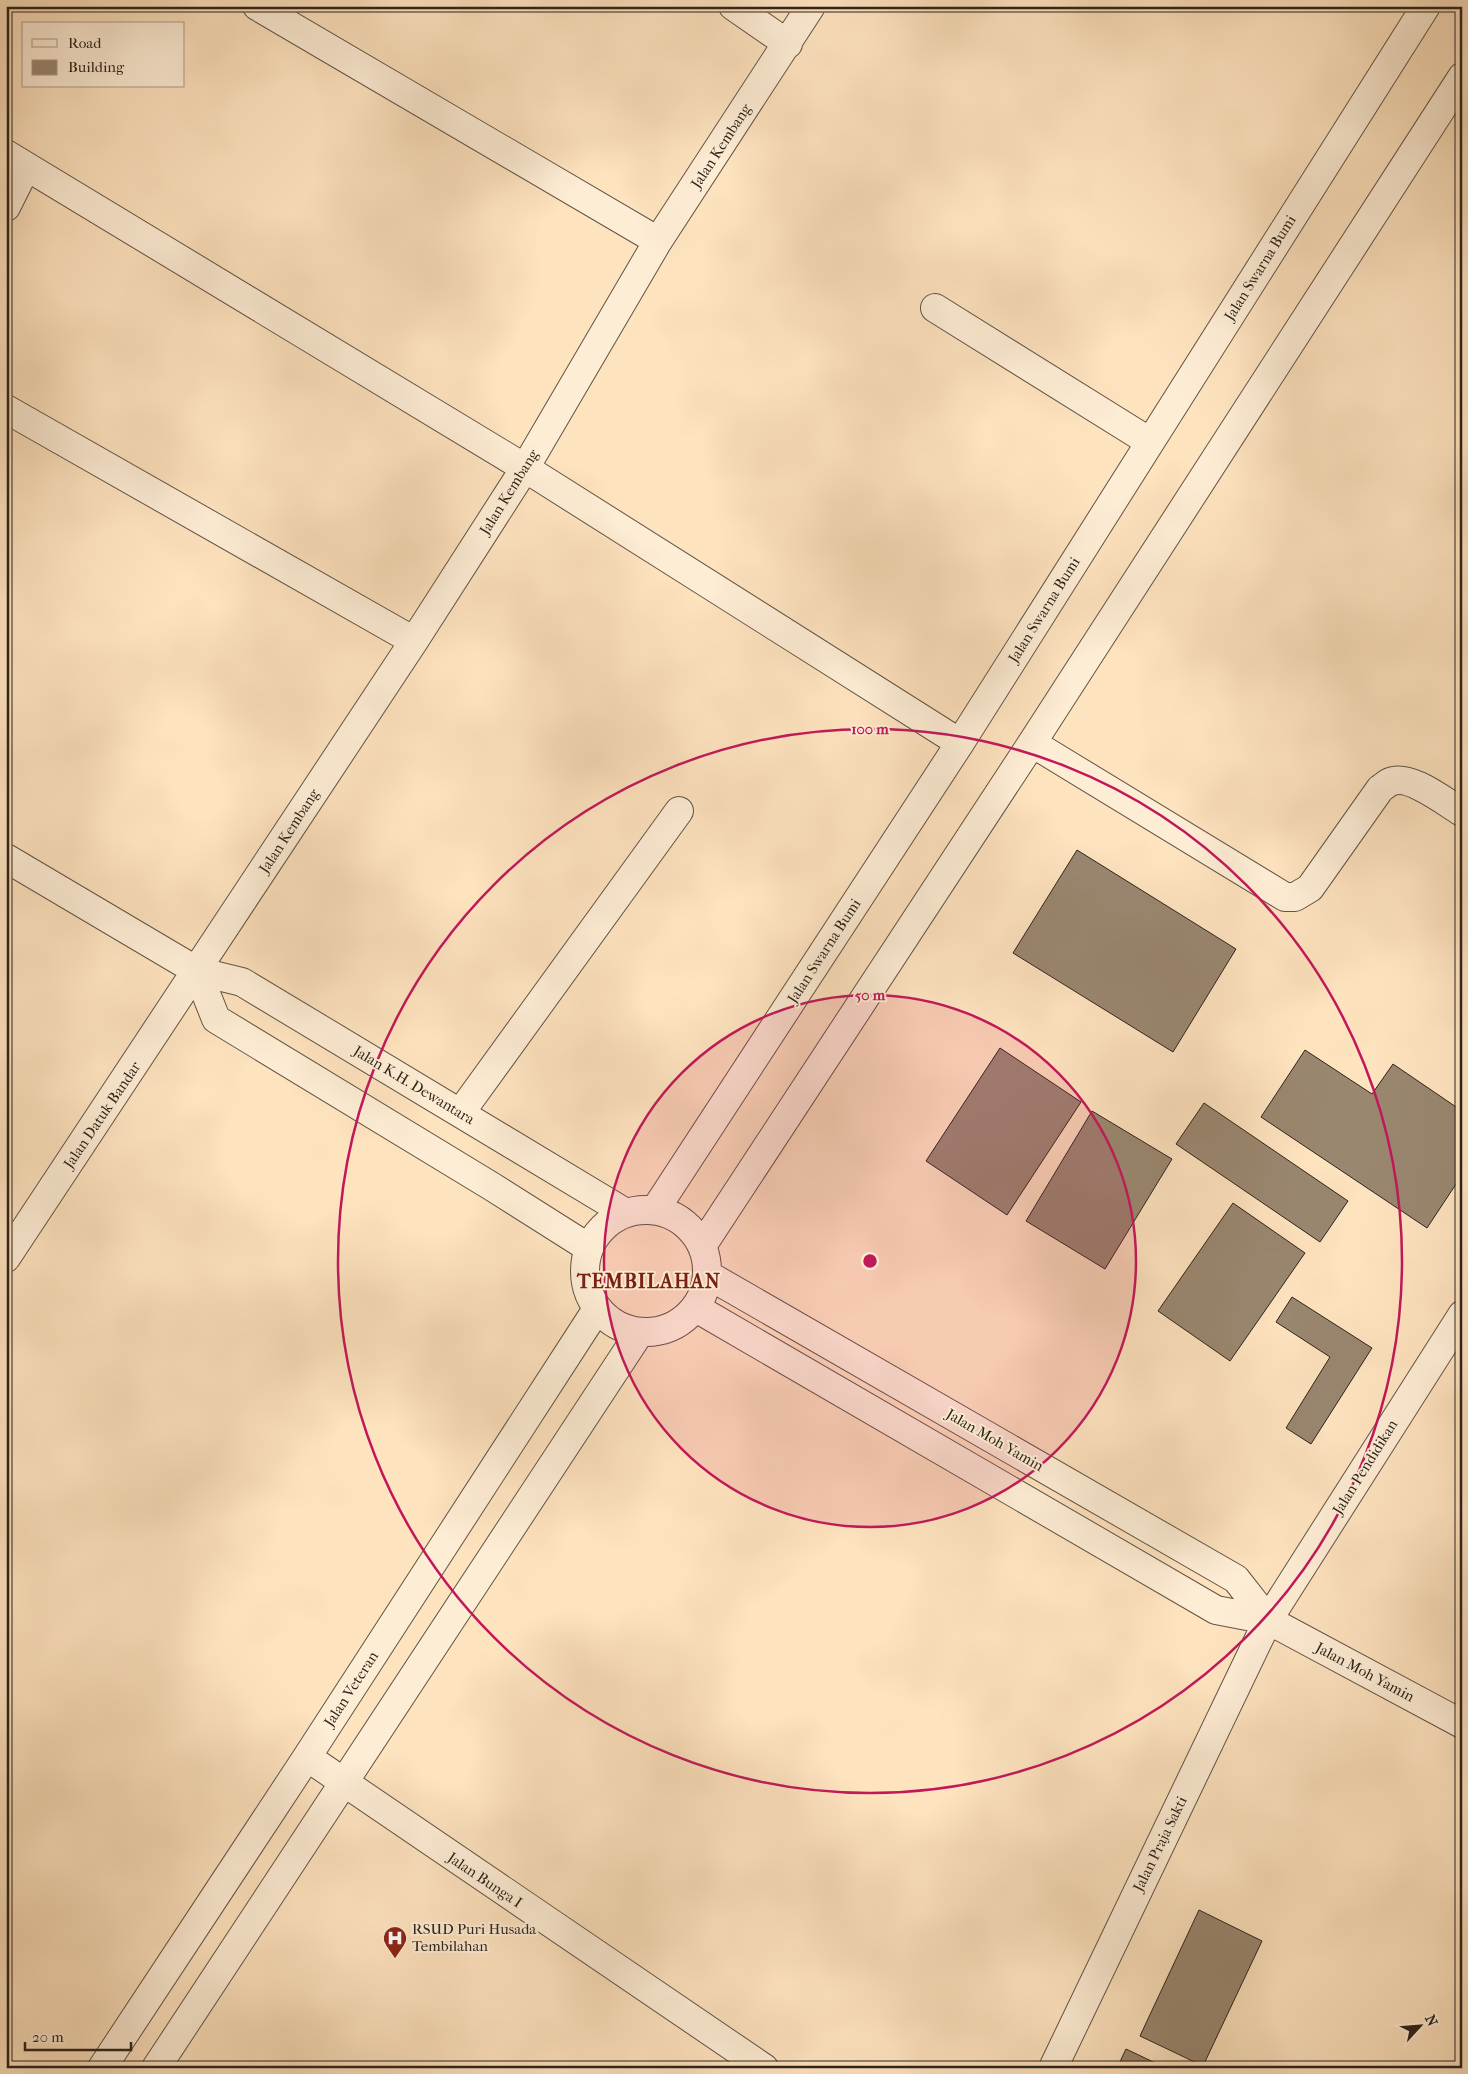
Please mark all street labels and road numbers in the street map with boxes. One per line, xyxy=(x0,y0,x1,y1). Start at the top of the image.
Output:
street label: Jalan Kembang xyxy=(686,99,756,193)
street label: Jalan Swarna Bumi xyxy=(1220,211,1300,325)
street label: Jalan Kembang xyxy=(475,445,543,539)
street label: Jalan Swarna Bumi xyxy=(1004,553,1084,667)
street label: Jalan Kembang xyxy=(254,784,324,878)
street label: Jalan Swarna Bumi xyxy=(783,895,865,1008)
street label: Jalan K.H. Dewantara xyxy=(349,1041,479,1129)
street label: Jalan Datuk Bandar xyxy=(59,1058,145,1173)
street label: Jalan Moh Yamin xyxy=(942,1404,1047,1475)
street label: Jalan Pendidikan xyxy=(1328,1416,1402,1519)
street label: Jalan Moh Yamin xyxy=(1312,1638,1418,1706)
street label: Jalan Veteran xyxy=(319,1648,382,1731)
street label: Jalan Praja Sakti xyxy=(1129,1793,1191,1896)
street label: Jalan Bunga I xyxy=(443,1848,526,1912)

